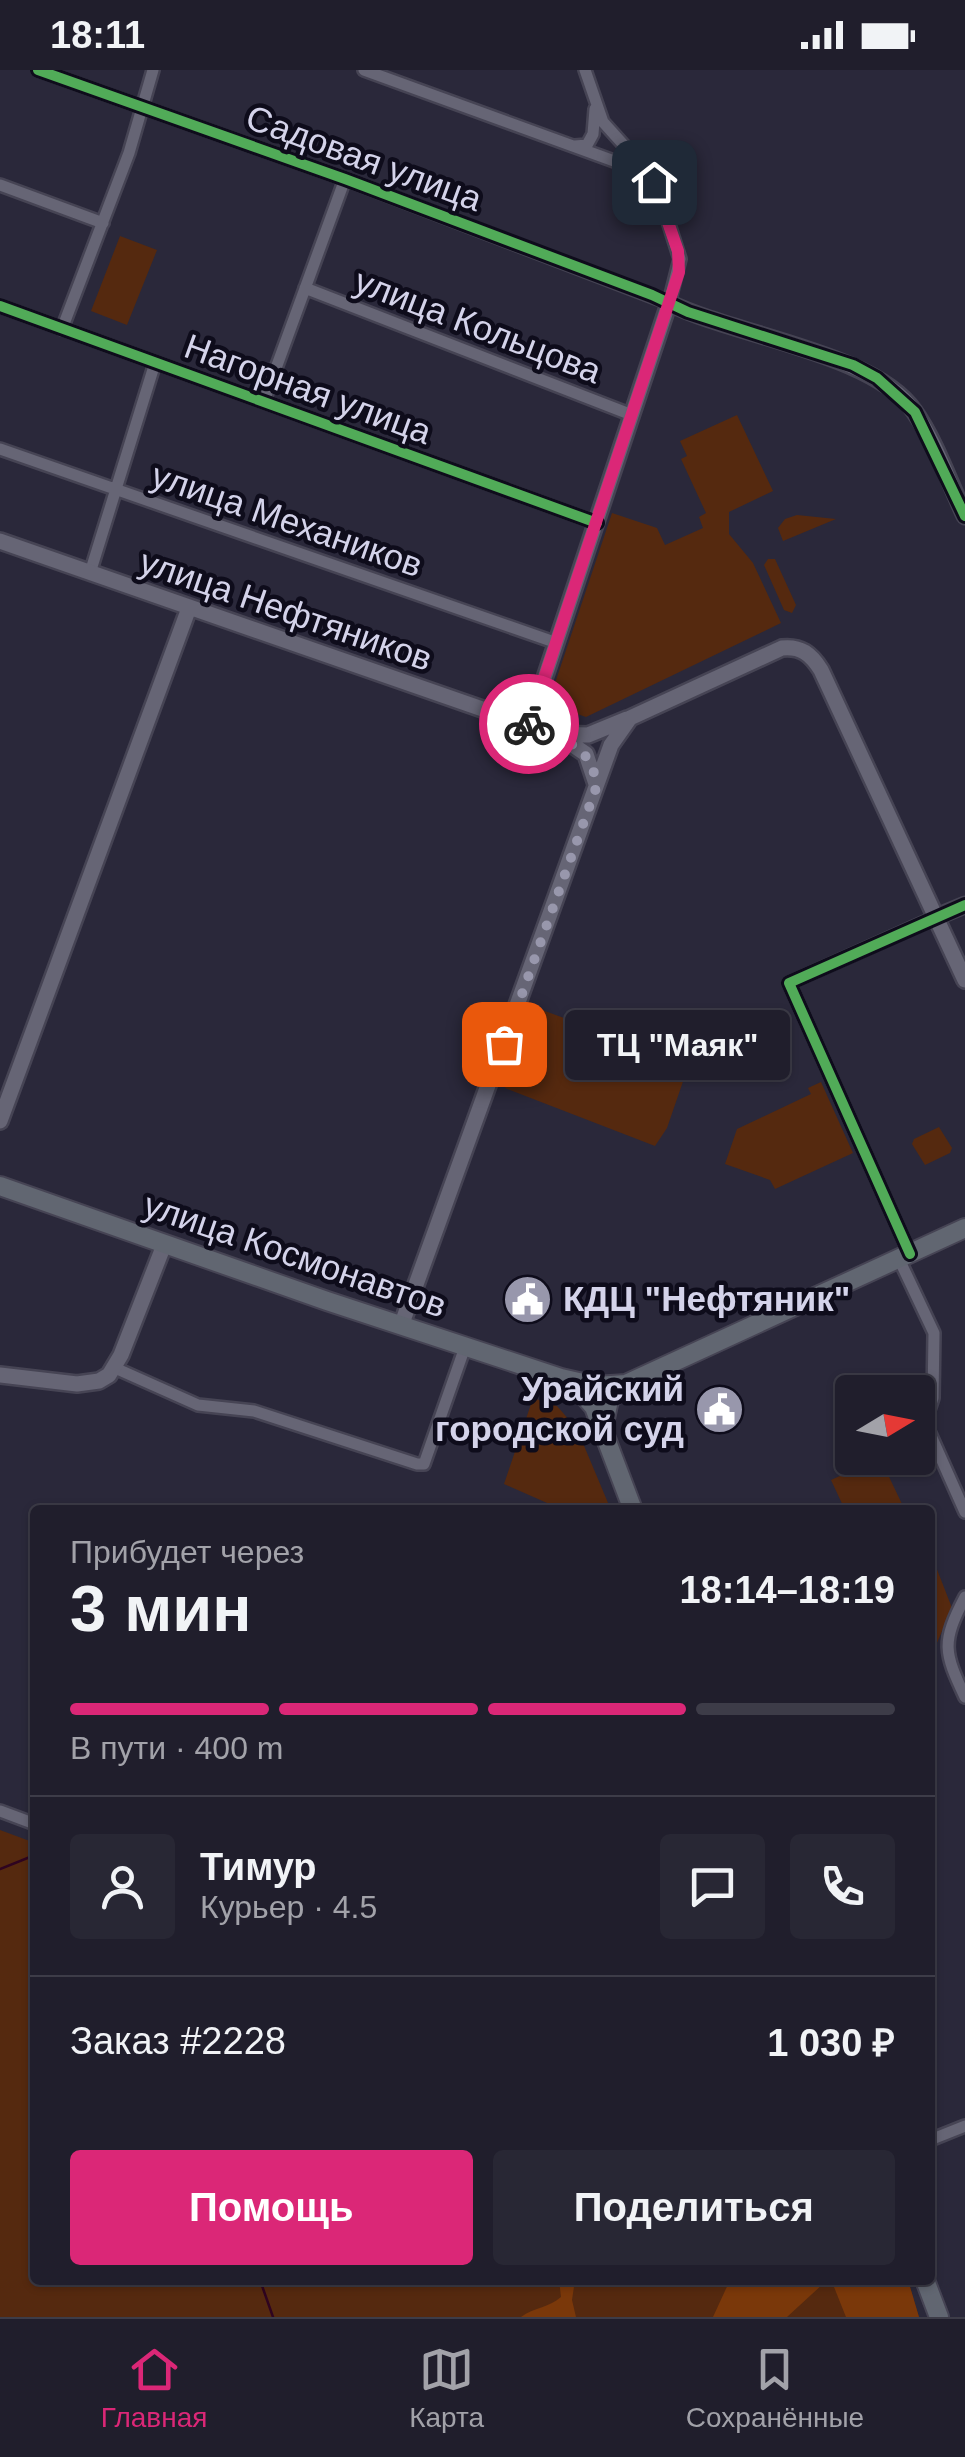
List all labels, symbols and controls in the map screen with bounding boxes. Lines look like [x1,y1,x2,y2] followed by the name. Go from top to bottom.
[50,14,145,56] text: 18:11
[241,97,488,218] street label: Садовая улица
[612,140,697,225] pin
[627,155,682,210] icon: home
[350,261,607,391] street label: улица Кольцова
[180,326,437,451] street label: Нагорная улица
[147,455,427,584] street label: улица Механиков
[135,541,437,678] street label: улица Нефтяников
[479,674,579,774] courier
[502,697,557,752] icon: bike
[462,1002,547,1087] pin
[564,1009,789,1079] callout: ТЦ "Маяк"
[477,1017,532,1072] icon: bag
[597,1027,758,1063] text: ТЦ "Маяк"
[139,1184,451,1325] street label: улица Космонавтов
[502,1273,554,1325] public building icon: КДЦ "Нефтяник"
[563,1279,850,1318] place label: КДЦ "Нефтяник"
[435,1369,684,1448] place label: Урайский городской суд
[835,1375,935,1475] north arrow
[835,1375,935,1475] map controls
[693,1383,745,1435] public building icon: Урайский городской суд
[70,1534,304,1570] text: Прибудет через
[679,1569,895,1611] text: 18:14–18:19
[70,1572,252,1645] text: 3 мин
[70,1730,283,1766] text: В пути · 400 m
[70,1834,175,1939] button: person
[660,1834,765,1939] button: chat
[790,1834,895,1939] button: phone
[200,1846,317,1888] text: Тимур
[200,1889,377,1925] text: Курьер · 4.5
[70,2020,286,2062] text: Заказ #2228
[767,2022,895,2064] text: 1 030 ₽
[70,2150,473,2265] button: Помощь
[493,2150,895,2265] button: Поделиться
[101,2342,207,2434] tab: Главная
[409,2342,484,2434] tab: Карта
[686,2342,864,2434] tab: Сохранённые

